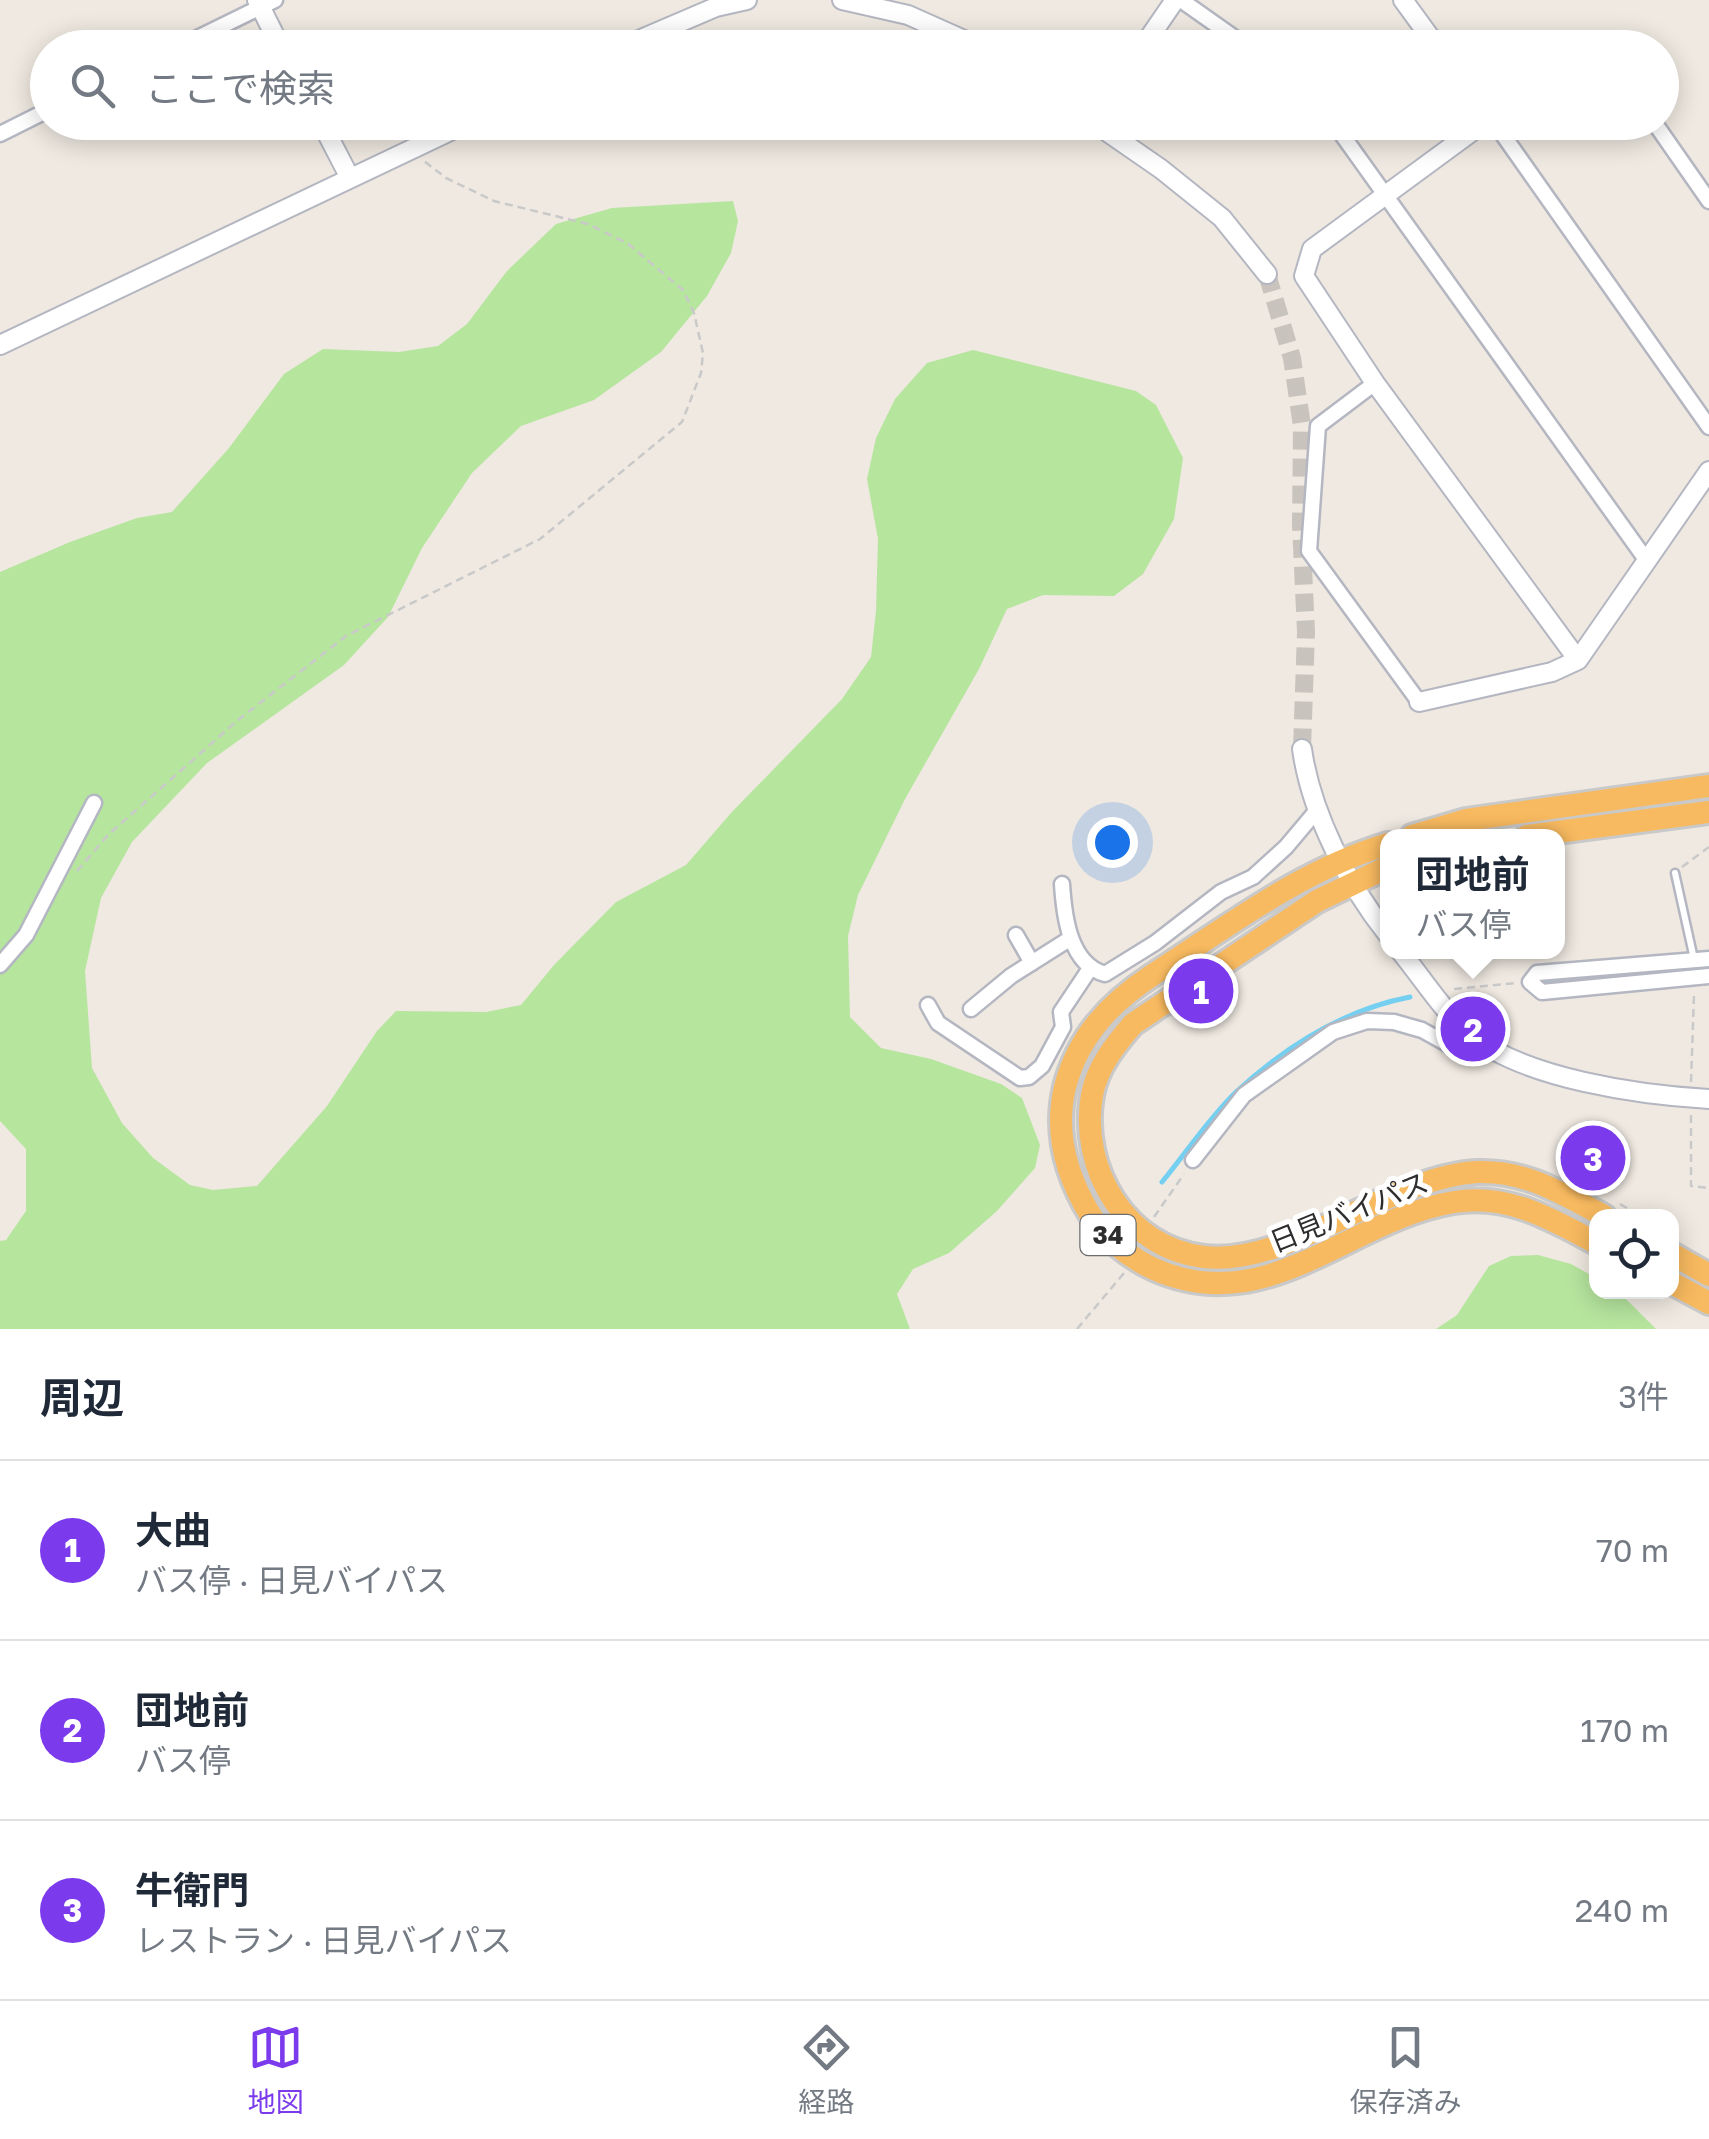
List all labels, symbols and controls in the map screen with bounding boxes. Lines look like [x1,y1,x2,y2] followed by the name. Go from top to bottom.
[30,30,1679,140] search box
[65,58,120,113] icon: search
[145,65,335,110] text: ここで検索
[1087,817,1138,868] your location
[1380,829,1565,959] popup
[1415,851,1530,896] text: 団地前
[1415,905,1512,943] text: バス停
[1168,954,1234,1028] pin: 1
[1440,992,1506,1066] pin: 2
[1560,1120,1626,1196] pin: 3
[1265,1165,1433,1258] street label: 日見バイパス
[1589,1209,1679,1299] map controls
[1589,1209,1679,1299] button: locate
[1080,1215,1136,1255] road number: 34
[40,1372,124,1422] text: 周辺
[1618,1377,1669,1415] text: 3件
[135,1507,211,1552] text: 大曲
[64,1531,81,1569] text: 1
[1596,1531,1669,1569] text: 70 m
[135,1561,448,1599] text: バス停 · 日見バイパス
[135,1687,249,1732] text: 団地前
[63,1711,82,1749] text: 2
[1580,1711,1669,1749] text: 170 m
[135,1741,231,1779] text: バス停
[135,1867,249,1912] text: 牛衛門
[63,1891,82,1929] text: 3
[1575,1891,1669,1929] text: 240 m
[135,1921,512,1959] text: レストラン · 日見バイパス
[247,2020,304,2120] tab: 地図
[798,2020,855,2120] tab: 経路
[1349,2020,1462,2120] tab: 保存済み

